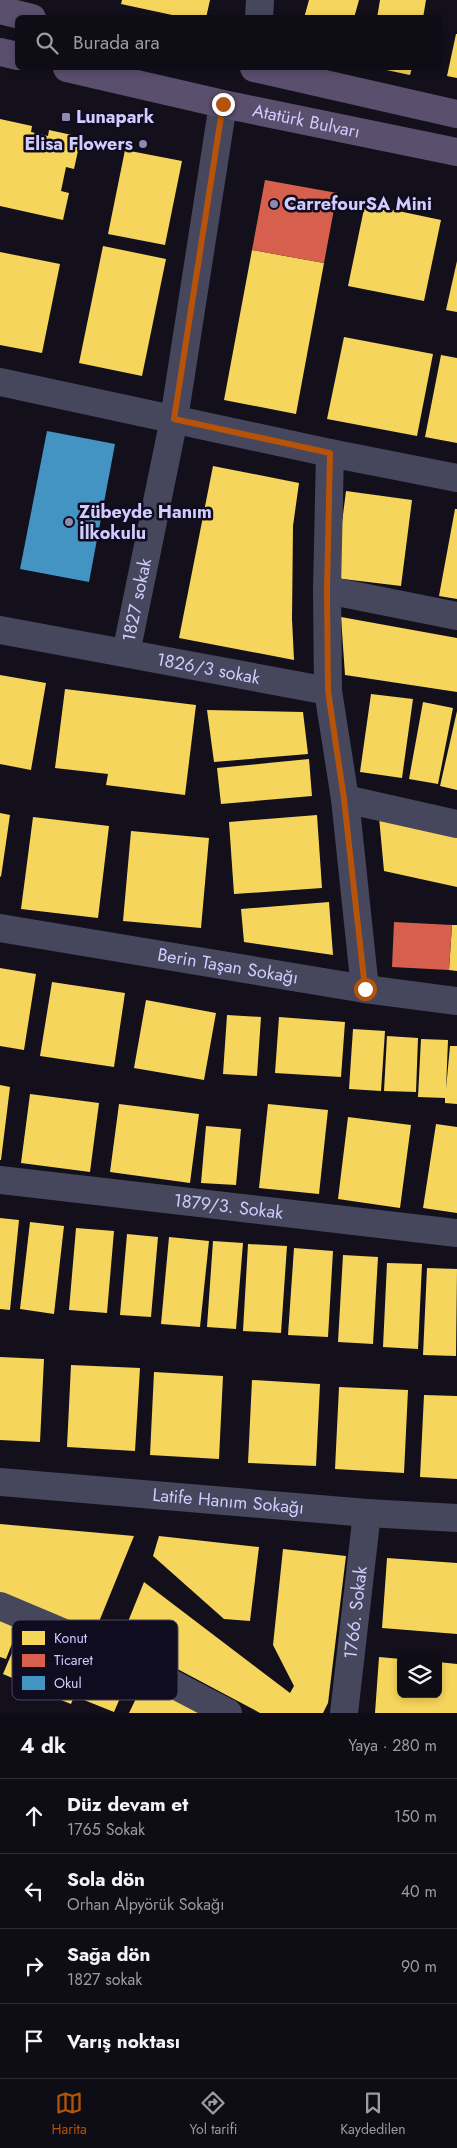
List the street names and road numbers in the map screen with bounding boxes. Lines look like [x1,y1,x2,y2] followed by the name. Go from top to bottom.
[250,97,362,145] street label: Atatürk Bulvarı
[116,556,158,644] street label: 1827 sokak
[155,646,262,691] street label: 1826/3 sokak
[155,942,300,991] street label: Berin Taşan Sokağı
[172,1187,285,1226] street label: 1879/3. Sokak
[151,1482,305,1521] street label: Latife Hanım Sokağı
[337,1565,374,1661] street label: 1766. Sokak

